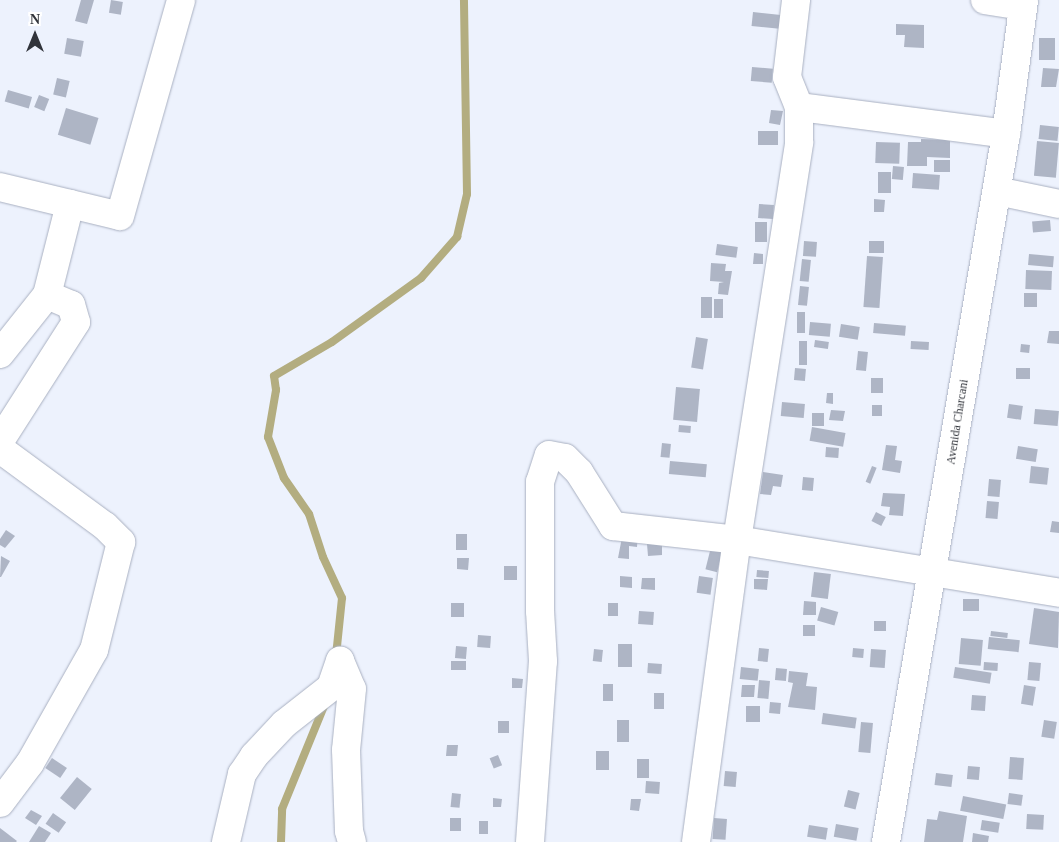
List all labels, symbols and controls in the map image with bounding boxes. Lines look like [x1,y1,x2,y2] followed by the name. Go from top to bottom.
[10,10,60,60] north arrow
[30,12,40,27] text: N
[944,378,972,466] street label: Avenida Charcani

